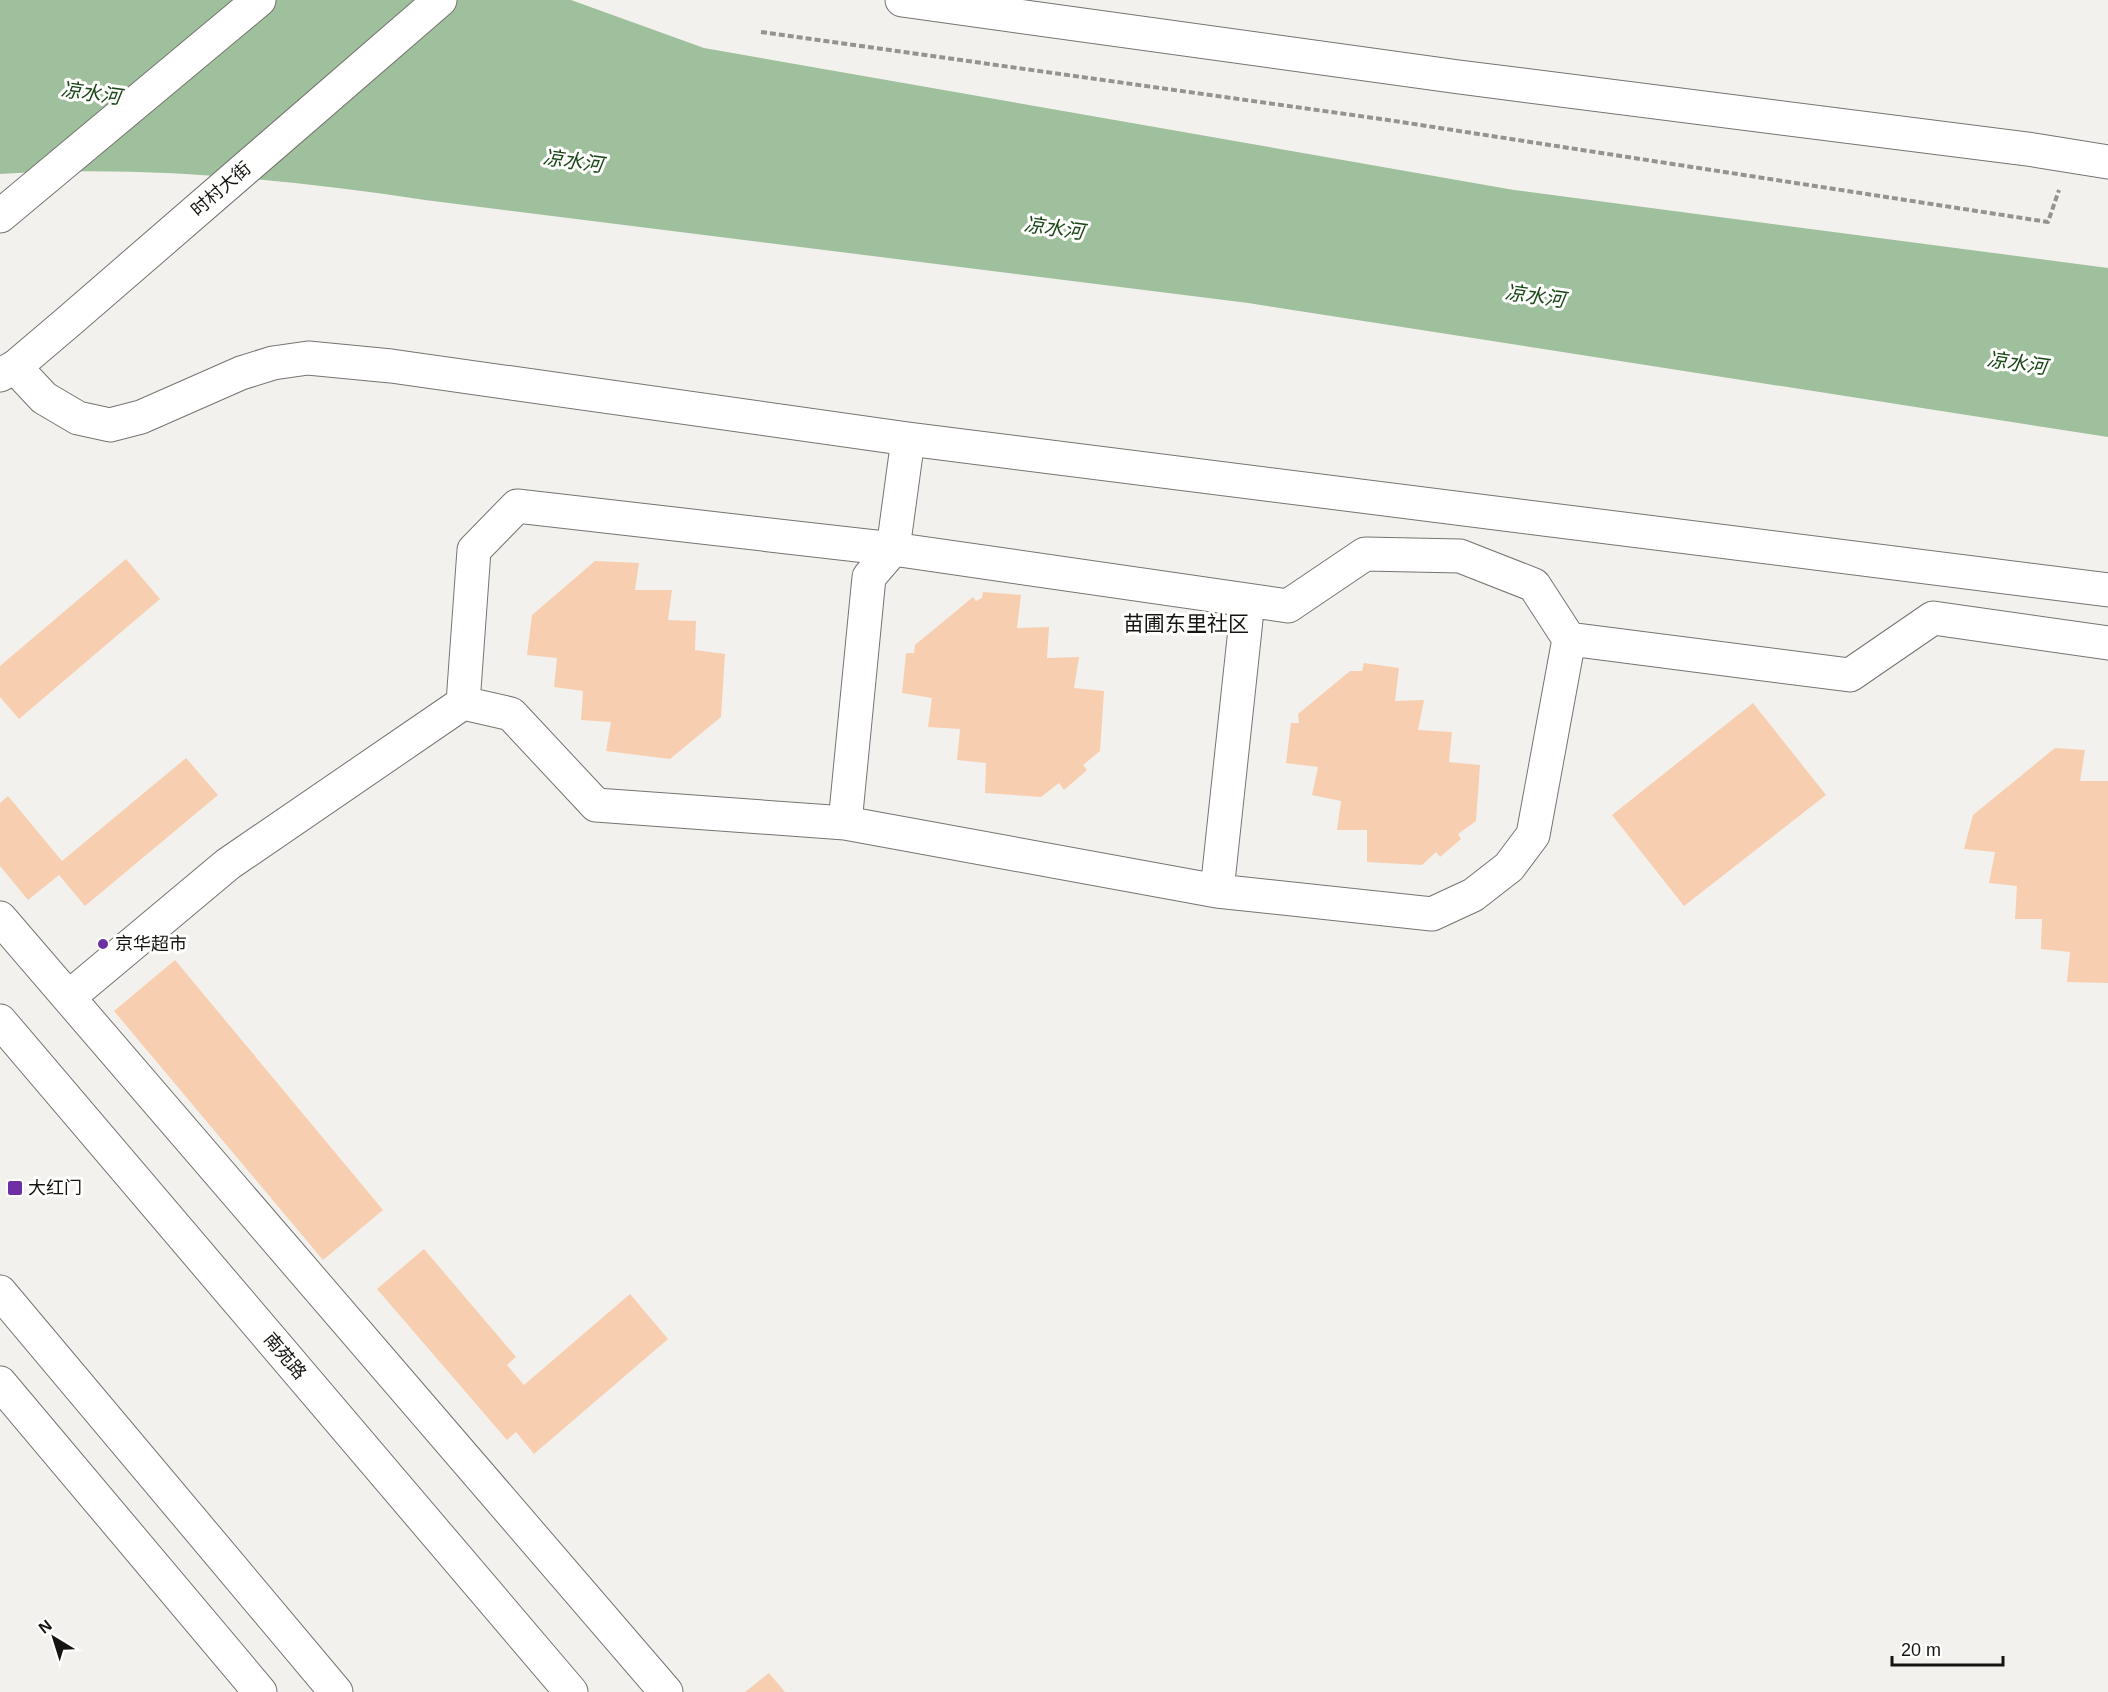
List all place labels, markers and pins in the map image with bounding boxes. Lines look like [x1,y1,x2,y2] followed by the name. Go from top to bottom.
[115,934,187,954] place label: 京华超市
[96,937,110,951] marker: 京华超市
[28,1178,82,1198] place label: 大红门
[6,1179,24,1197] marker: 大红门

